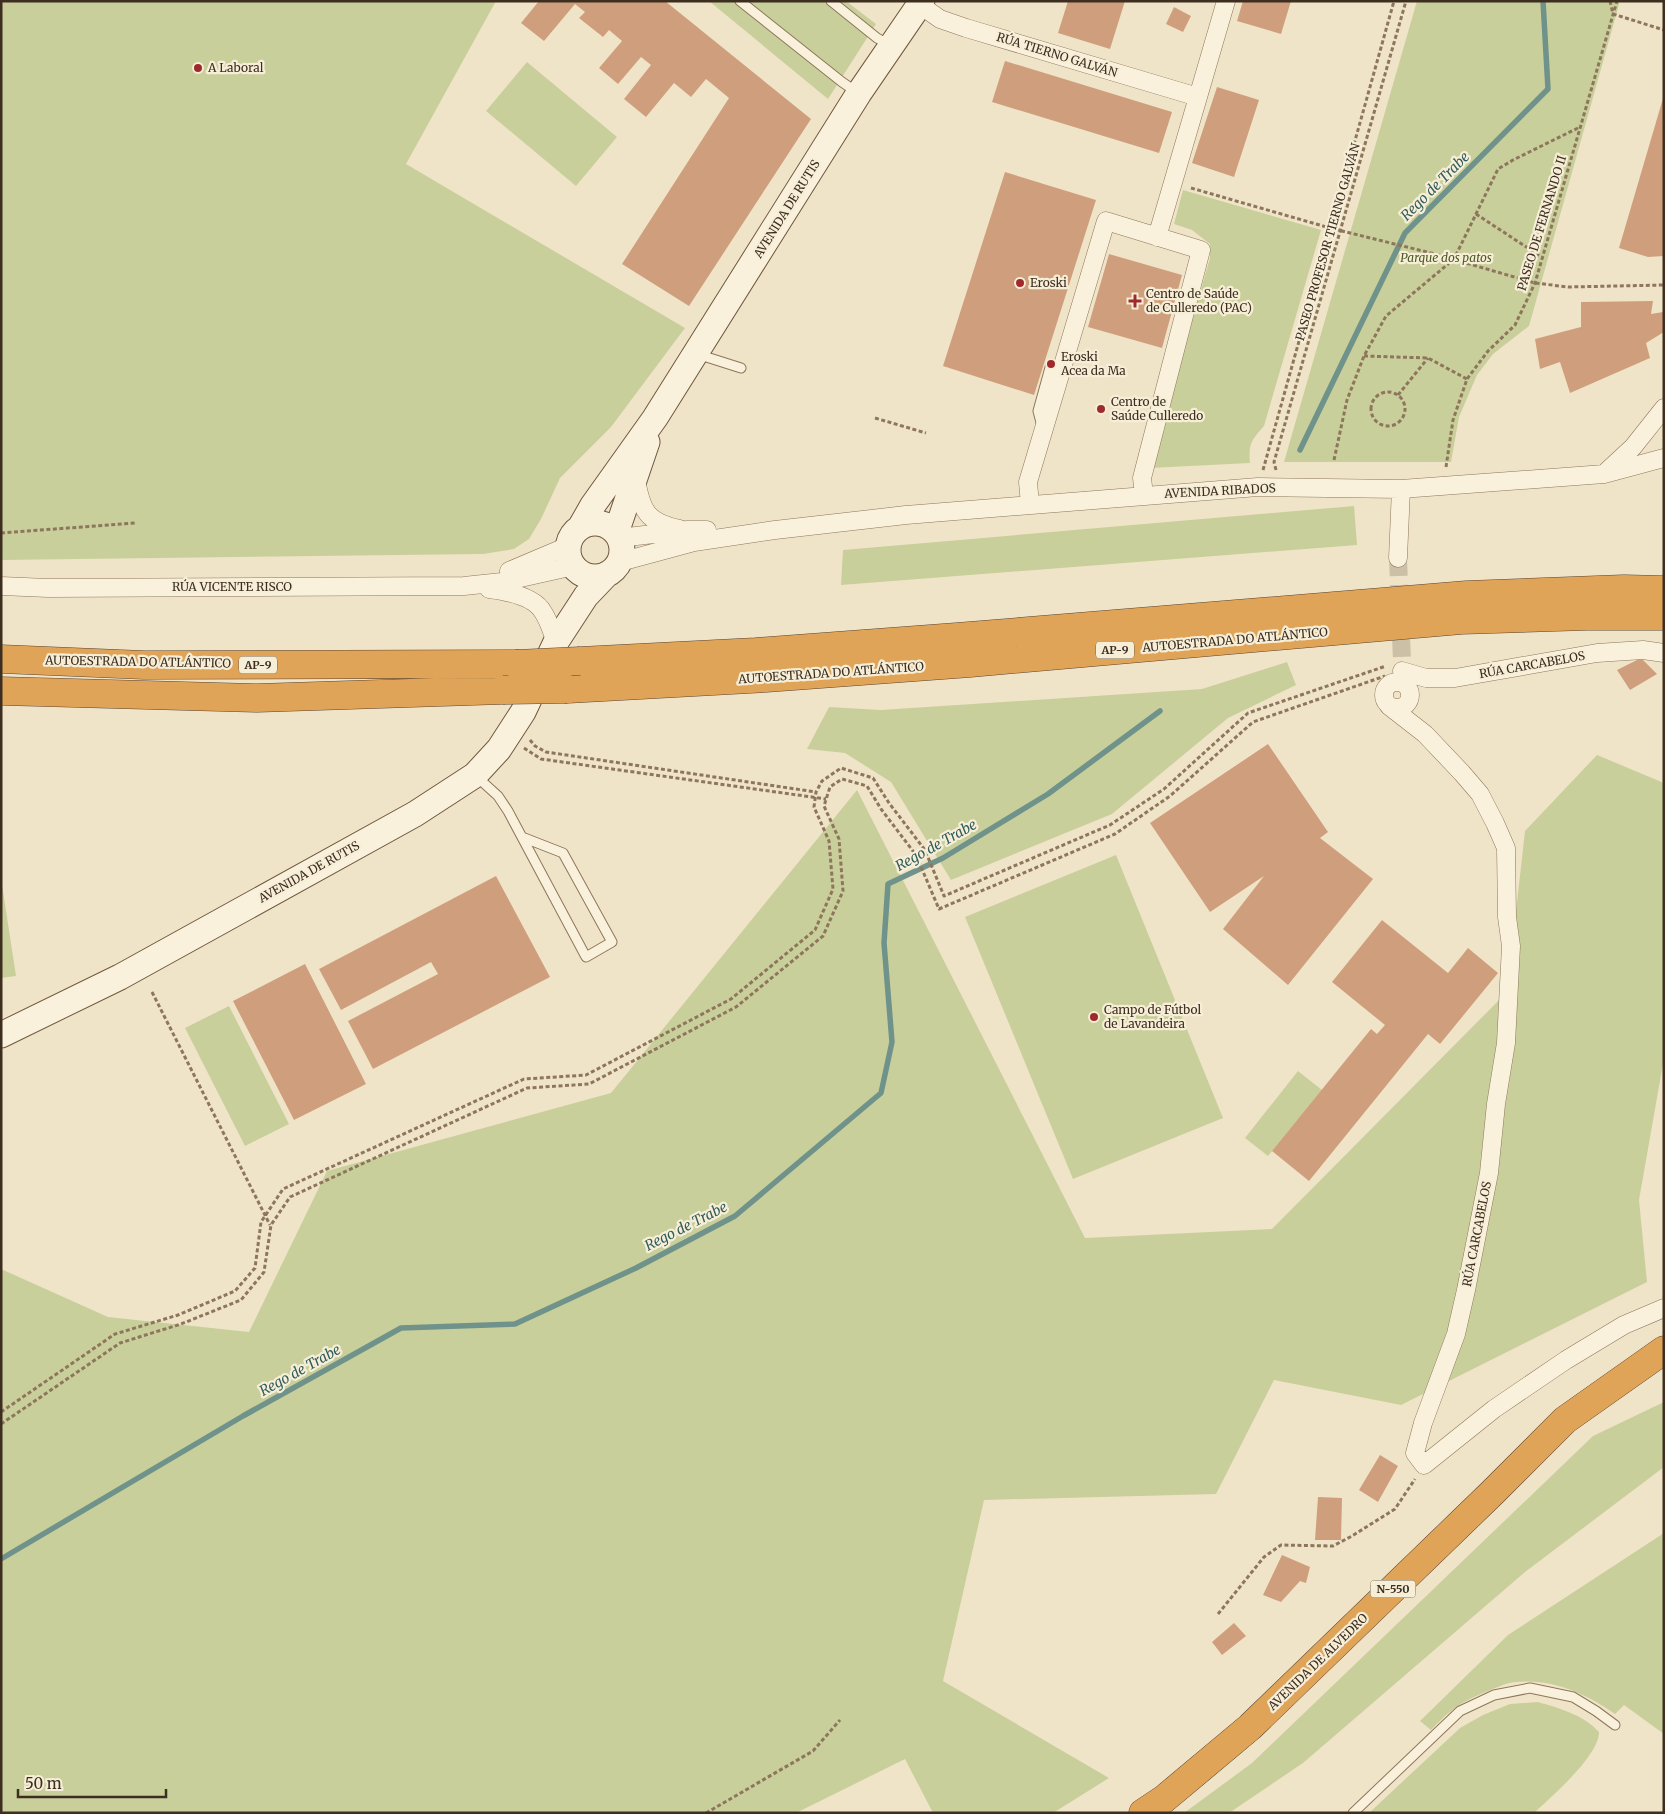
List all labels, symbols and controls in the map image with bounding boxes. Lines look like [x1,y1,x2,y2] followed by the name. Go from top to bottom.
[995,29,1120,80] street label: RÚA TIERNO GALVÁN
[207,60,264,75] place label: A Laboral
[192,62,204,74] marker: A Laboral
[1292,141,1363,342] street label: PASEO PROFESOR TIERNO GALVÁN
[1397,148,1473,224] water label: Rego de Trabe
[1514,153,1569,292] street label: PASEO DE FERNANDO II
[750,157,823,261] street label: AVENIDA DE RUTIS
[1400,250,1492,265] park label: Parque dos patos
[1030,275,1067,290] place label: Eroski
[1014,277,1026,289] marker: Eroski
[1146,286,1252,315] place label: Centro de Saúde de Culleredo (PAC)
[1128,294,1142,308] marker: Centro de Saúde de Culleredo (PAC)
[1060,349,1126,378] place label: Eroski Acea da Ma
[1045,358,1057,370] marker: Eroski Acea da Ma
[1111,394,1203,423] place label: Centro de Saúde Culleredo
[1095,403,1107,415] marker: Centro de Saúde Culleredo
[1163,480,1276,501] street label: AVENIDA RIBADOS
[172,579,292,594] street label: RÚA VICENTE RISCO
[1141,624,1329,655] street label: AUTOESTRADA DO ATLÁNTICO
[1096,642,1134,658] road number: AP-9
[1478,648,1586,681] street label: RÚA CARCABELOS
[44,652,231,671] street label: AUTOESTRADA DO ATLÁNTICO
[239,656,277,674] road number: AP-9
[737,659,925,687] street label: AUTOESTRADA DO ATLÁNTICO
[892,815,980,875] water label: Rego de Trabe
[255,838,362,906] street label: AVENIDA DE RUTIS
[1104,1002,1202,1031] place label: Campo de Fútbol de Lavandeira
[1088,1011,1100,1023] marker: Campo de Fútbol de Lavandeira
[1459,1180,1494,1288] street label: RÚA CARCABELOS
[642,1198,730,1254] water label: Rego de Trabe
[256,1340,344,1400] water label: Rego de Trabe
[1370,1580,1416,1598] road number: N-550
[1264,1610,1371,1714] street label: AVENIDA DE ALVEDRO
[18,1766,165,1798] scale bar
[25,1774,62,1793] text: 50 m

